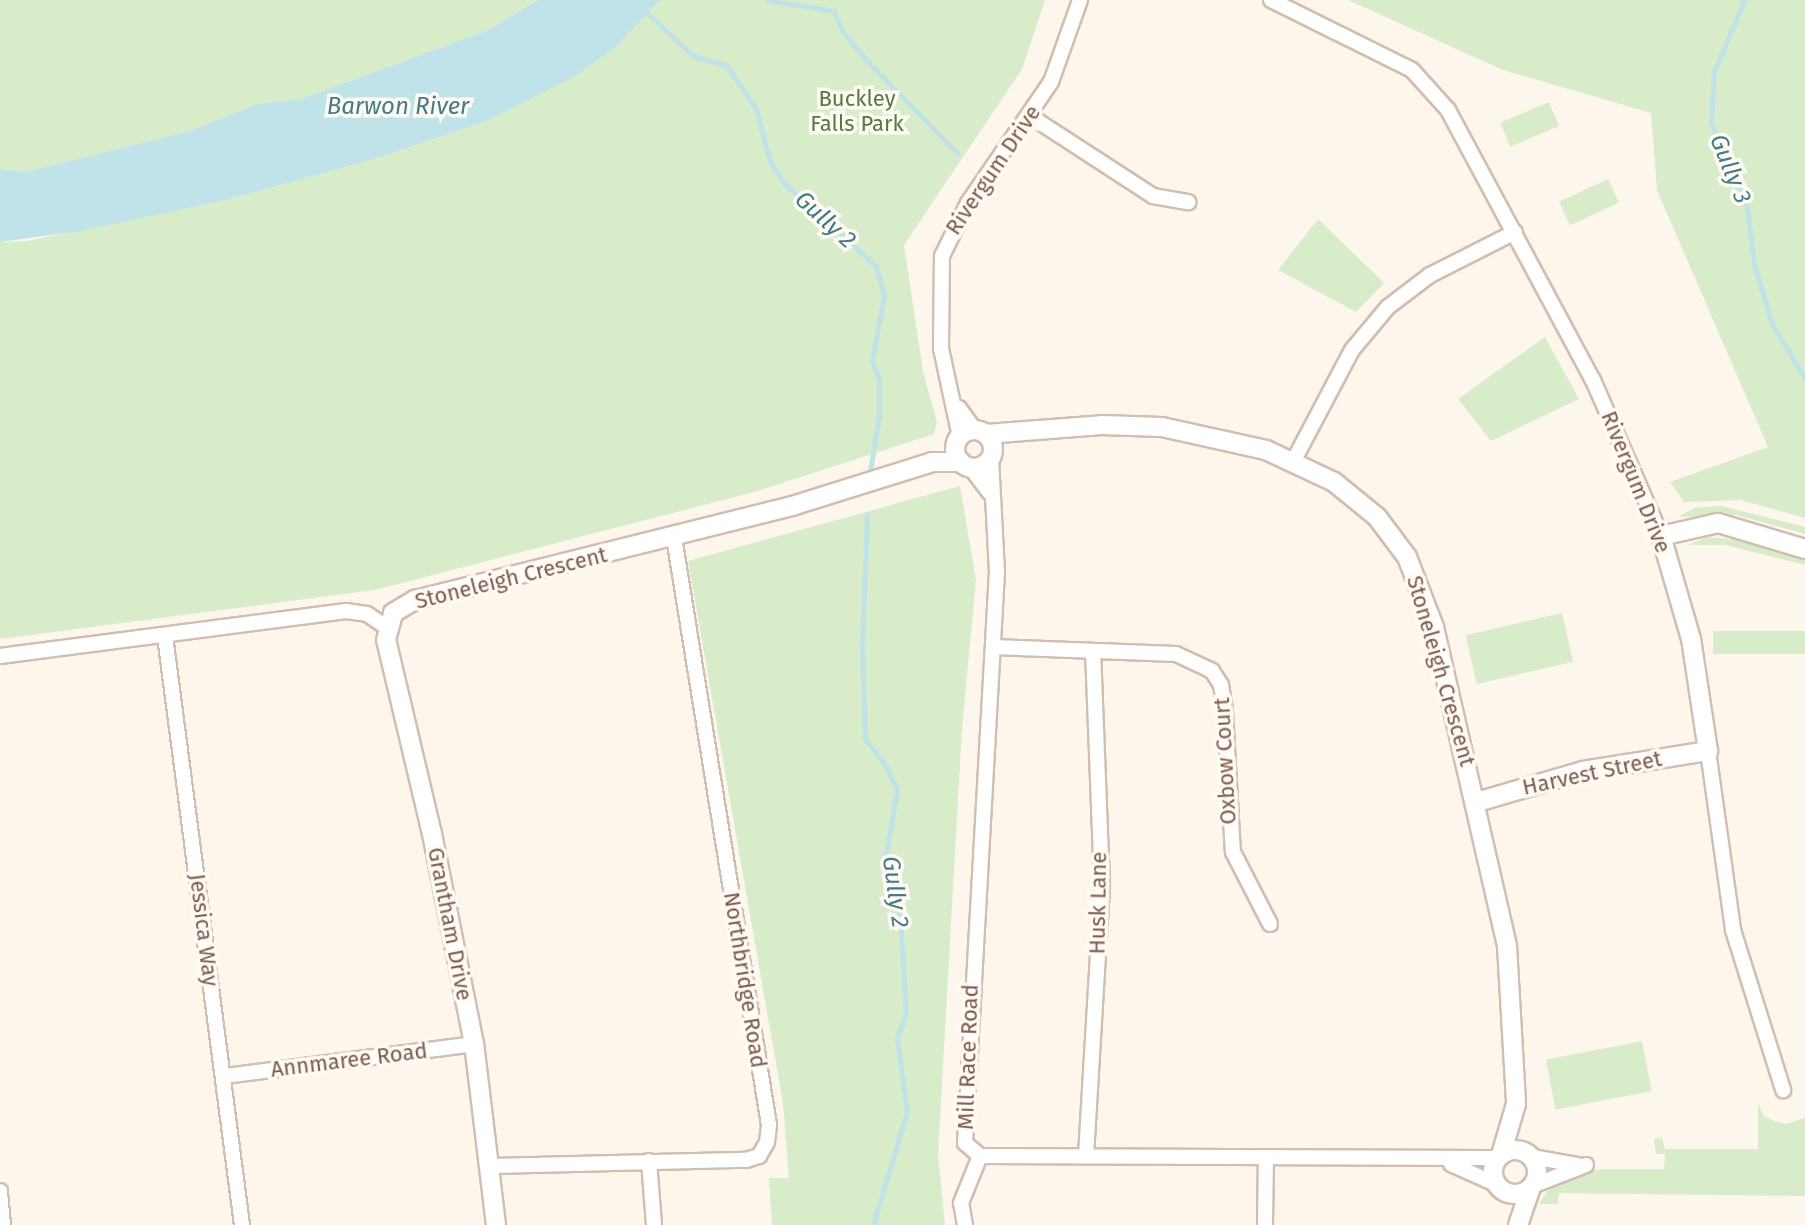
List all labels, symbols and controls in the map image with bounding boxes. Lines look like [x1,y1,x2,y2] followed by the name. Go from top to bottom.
[810,85,904,136] park label: Buckley Falls Park
[327,93,469,121] water label: Barwon River
[940,100,1046,240] street label: Rivergum Drive
[1703,130,1757,208] water label: Gully 3
[789,185,861,255] water label: Gully 2
[1596,407,1676,557] street label: Rivergum Drive
[412,541,610,615] street label: Stoneleigh Crescent
[1401,573,1481,769] street label: Stoneleigh Crescent
[1208,697,1242,825] street label: Oxbow Court
[1520,745,1664,801] street label: Harvest Street
[422,845,478,1003] street label: Grantham Drive
[1084,851,1112,955] street label: Husk Lane
[876,854,914,930] water label: Gully 2
[184,872,224,988] street label: Jessica Way
[718,890,772,1070] street label: Northbridge Road
[952,984,984,1130] street label: Mill Race Road
[269,1037,429,1083] street label: Annmaree Road

